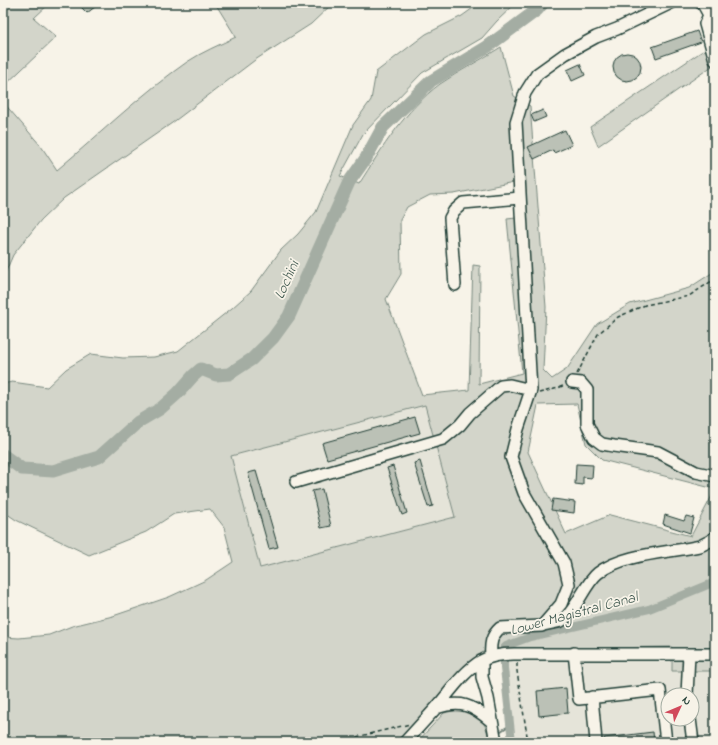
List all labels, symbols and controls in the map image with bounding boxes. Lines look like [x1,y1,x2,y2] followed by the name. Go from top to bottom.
[269,256,306,303] water label: Lochini
[508,586,643,643] water label: Lower Magistral Canal
[660,687,700,727] north arrow
[678,693,695,709] text: N

